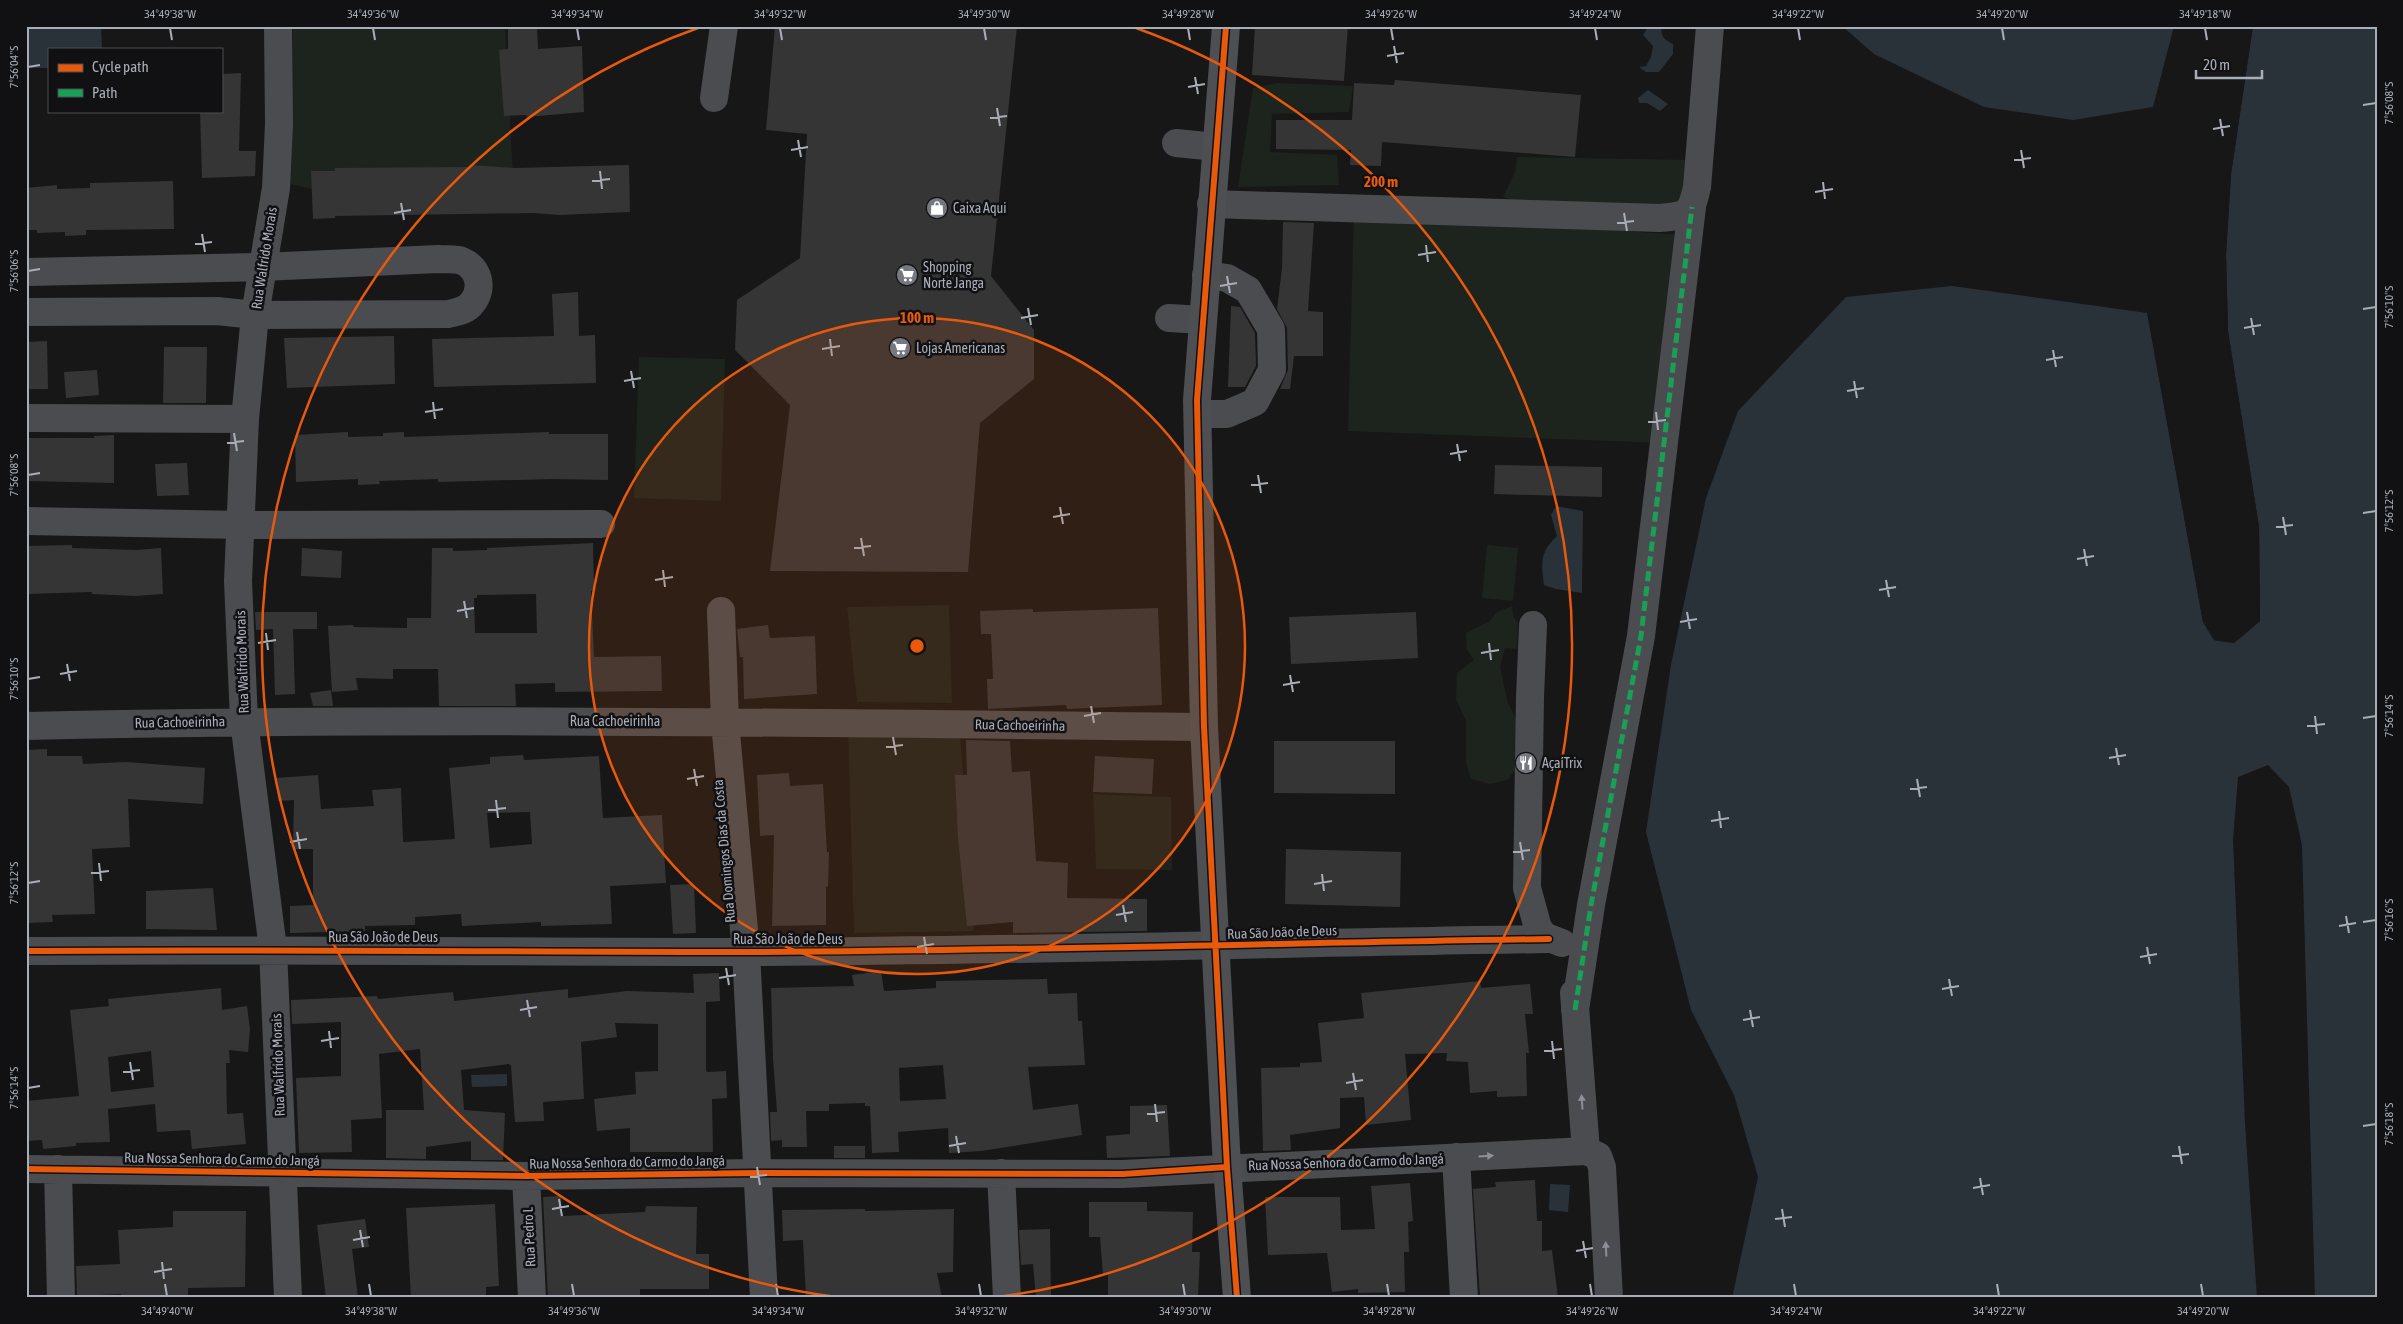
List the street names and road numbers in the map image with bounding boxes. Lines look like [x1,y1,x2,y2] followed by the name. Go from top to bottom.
[248,206,280,310] street label: Rua Walfrido Morais
[232,610,252,714] street label: Rua Walfrido Morais
[135,713,225,731] street label: Rua Cachoeirinha
[570,713,660,729] street label: Rua Cachoeirinha
[975,716,1065,734] street label: Rua Cachoeirinha
[710,779,738,923] street label: Rua Domingos Dias da Costa
[1227,922,1337,942] street label: Rua São João de Deus
[328,929,438,945] street label: Rua São João de Deus
[733,931,843,947] street label: Rua São João de Deus
[268,1013,288,1117] street label: Rua Walfrido Morais
[124,1149,320,1169] street label: Rua Nossa Senhora do Carmo do Jangá
[1248,1151,1444,1173] street label: Rua Nossa Senhora do Carmo do Jangá
[529,1152,725,1172] street label: Rua Nossa Senhora do Carmo do Jangá
[519,1206,539,1267] street label: Rua Pedro L

